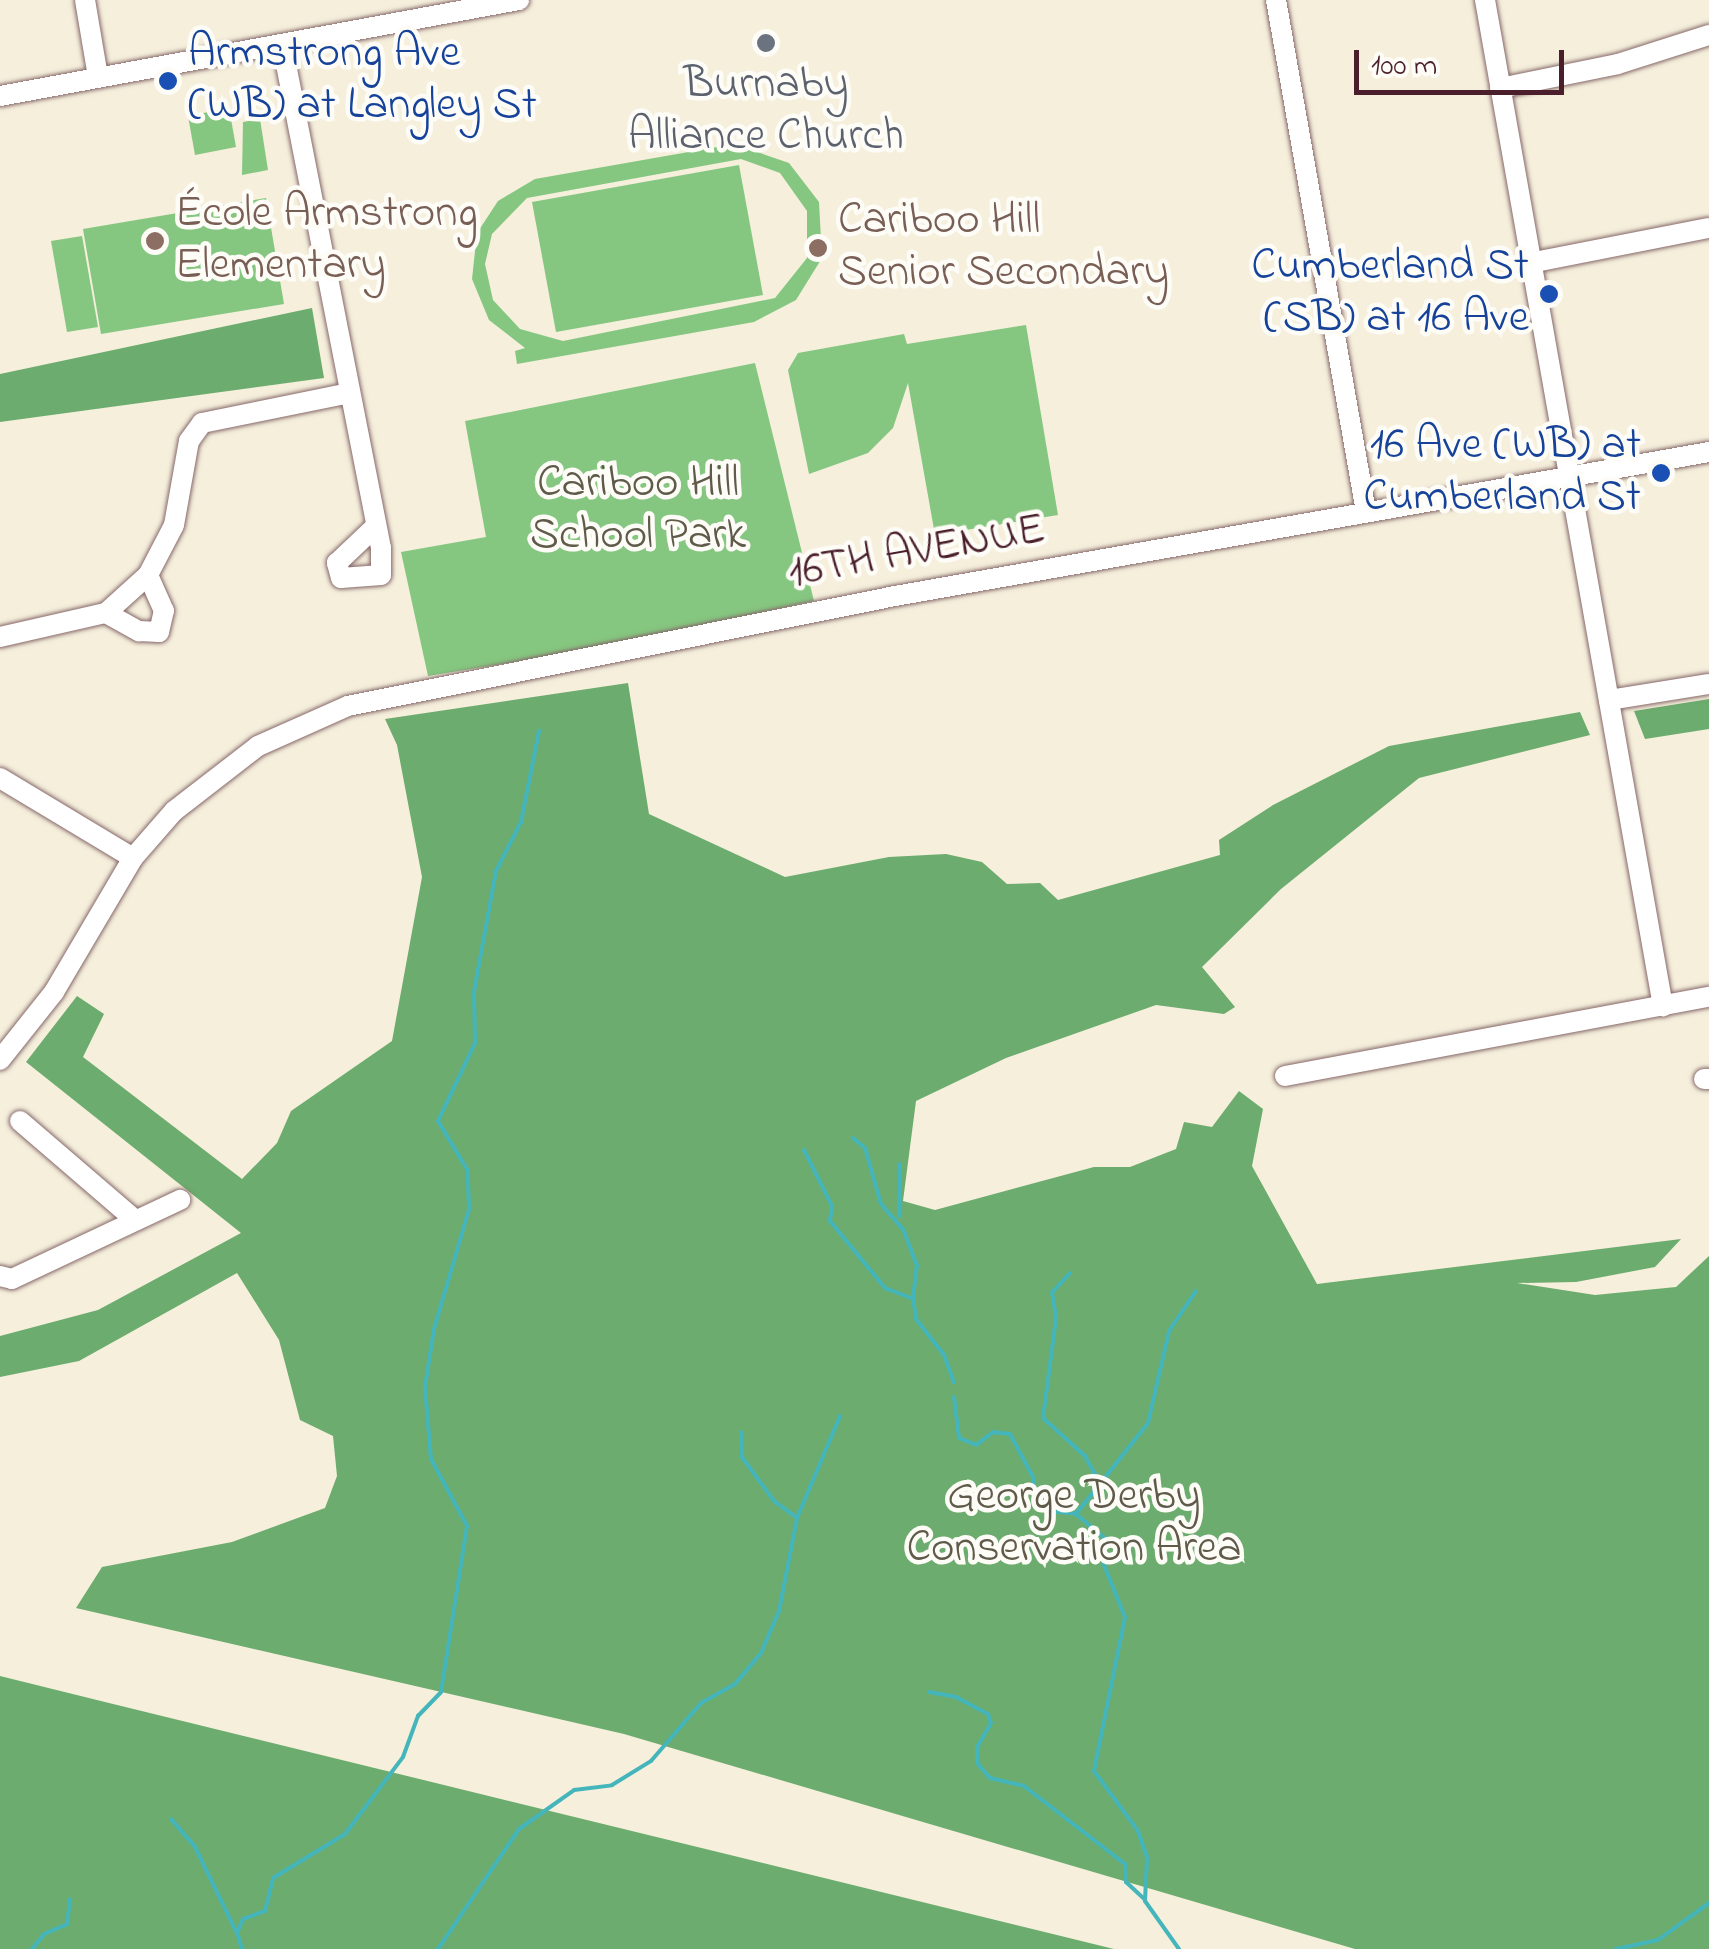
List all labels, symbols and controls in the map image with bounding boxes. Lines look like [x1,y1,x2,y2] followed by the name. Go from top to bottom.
[188,28,537,134] place label: Armstrong Ave (WB) at Langley St
[1359,30,1569,92] scale bar
[755,32,777,54] marker: Burnaby Alliance Church
[1371,45,1437,89] text: 100 m
[628,59,904,165] place label: Burnaby Alliance Church
[157,70,179,92] marker: Armstrong Ave (WB) at Langley St
[175,188,478,294] place label: École Armstrong Elementary
[838,195,1169,301] place label: Cariboo Hill Senior Secondary
[144,230,166,252] marker: École Armstrong Elementary
[807,237,829,259] marker: Cariboo Hill Senior Secondary
[1251,241,1529,347] place label: Cumberland St (SB) at 16 Ave
[1538,283,1560,305] marker: Cumberland St (SB) at 16 Ave
[1363,420,1641,526] place label: 16 Ave (WB) at Cumberland St
[530,458,746,564] park label: Cariboo Hill School Park
[1650,462,1672,484] marker: 16 Ave (WB) at Cumberland St
[785,504,1049,602] street label: 16TH AVENUE
[906,1471,1242,1577] park label: George Derby Conservation Area

